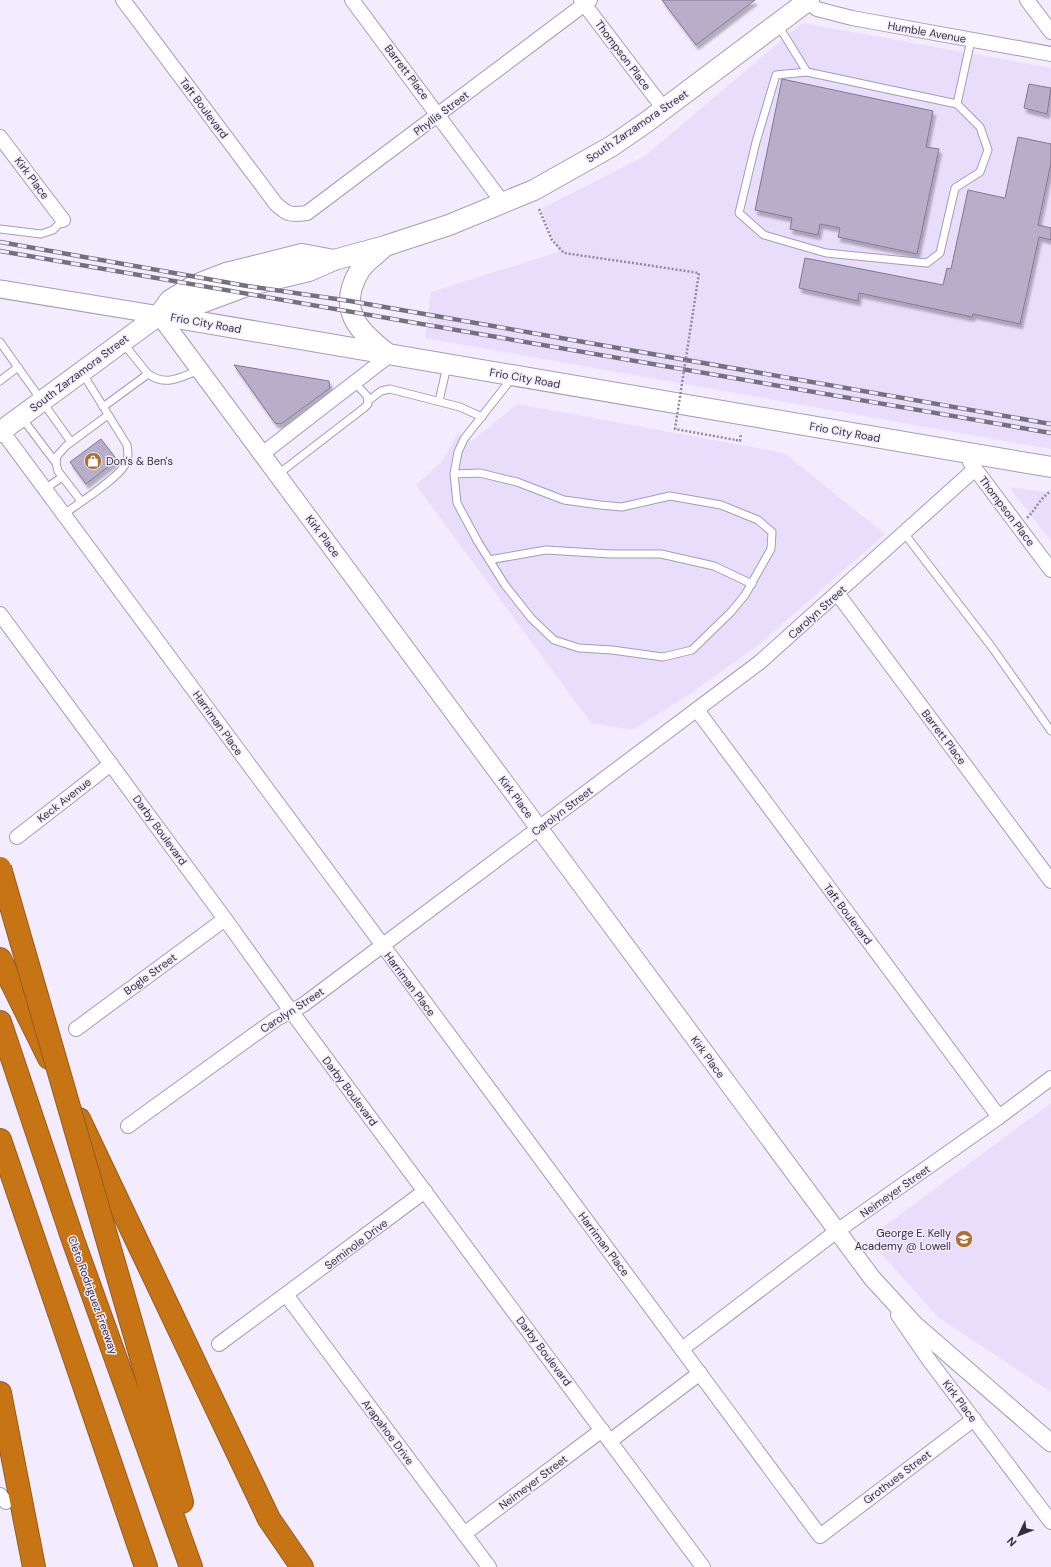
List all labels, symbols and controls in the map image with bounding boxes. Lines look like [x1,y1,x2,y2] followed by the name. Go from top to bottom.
[592,17,654,93] street label: Thompson Place
[887,18,967,46] street label: Humble Avenue
[382,42,432,102] street label: Barrett Place
[177,75,231,141] street label: Taft Boulevard
[583,87,691,165] street label: South Zarzamora Street
[411,88,471,138] street label: Phyllis Street
[12,154,52,202] street label: Kirk Place
[170,310,243,336] street label: Frio City Road
[27,331,131,415] street label: South Zarzamora Street
[489,365,562,391] street label: Frio City Road
[809,419,882,445] street label: Frio City Road
[83,451,103,471] shop icon: Don's & Ben's
[106,454,173,468] place label: Don's & Ben's
[976,473,1038,549] street label: Thompson Place
[303,512,343,560] street label: Kirk Place
[785,582,849,642] street label: Carolyn Street
[190,688,246,758] street label: Harriman Place
[919,707,969,767] street label: Barrett Place
[496,773,536,821] street label: Kirk Place
[34,775,94,825] street label: Keck Avenue
[529,783,595,839] street label: Carolyn Street
[130,792,190,868] street label: Darby Boulevard
[821,881,875,947] street label: Taft Boulevard
[381,949,439,1019] street label: Harriman Place
[121,950,179,998] street label: Bogle Street
[257,984,327,1036] street label: Carolyn Street
[688,1033,728,1081] street label: Kirk Place
[319,1054,381,1129] street label: Darby Boulevard
[857,1162,933,1220] street label: Neimeyer Street
[575,1209,633,1279] street label: Harriman Place
[322,1216,390,1272] street label: Seminole Drive
[855,1226,951,1253] place label: George E. Kelly Academy @ Lowell
[954,1229,974,1249] school or university icon: George E. Kelly Academy @ Lowell
[65,1234,121,1356] street label: Cleto Rodriguez Freeway
[513,1314,575,1389] street label: Darby Boulevard
[940,1377,980,1425] street label: Kirk Place
[359,1397,417,1467] street label: Arapahoe Drive
[860,1447,934,1507] street label: Grothues Street
[496,1452,570,1512] street label: Neimeyer Street
[999,1515,1039,1555] north arrow
[1004,1534,1020,1550] text: N

